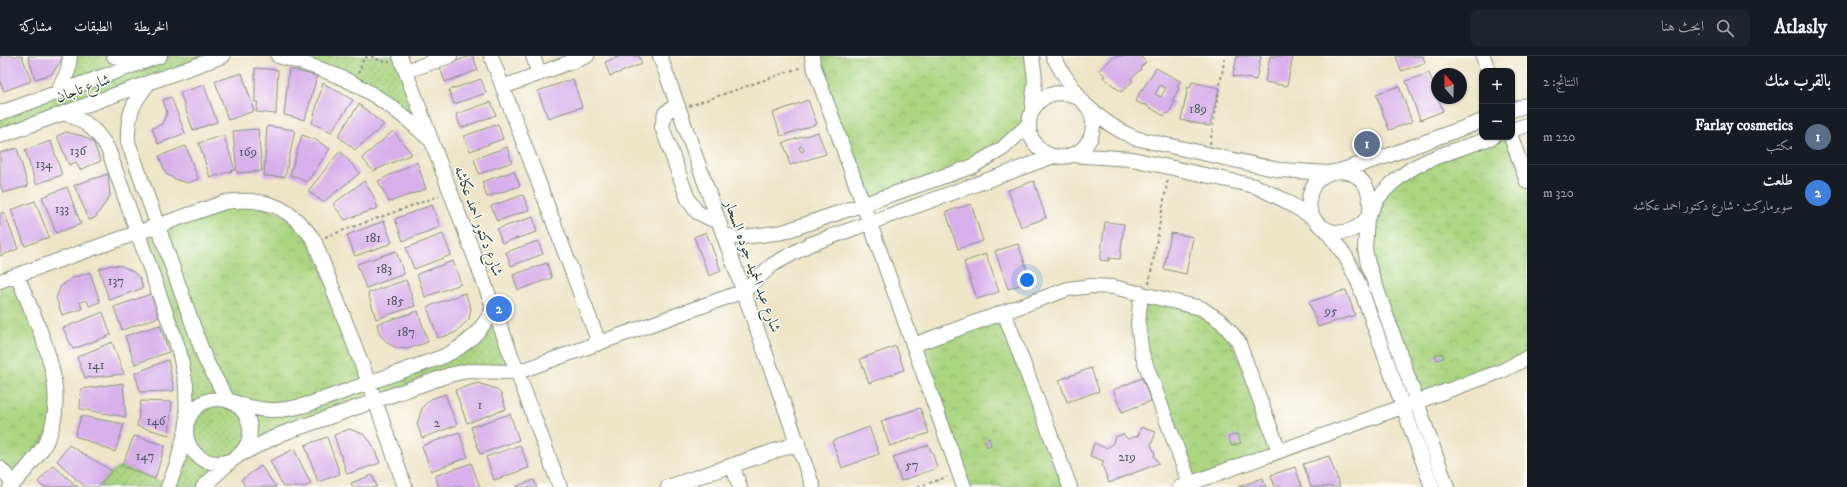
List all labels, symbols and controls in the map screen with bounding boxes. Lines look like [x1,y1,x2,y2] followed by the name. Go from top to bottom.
[1470,10,1750,46] search box
[1774,16,1827,39] text: Atlasly
[1661,17,1704,36] text: ابحث هنا
[1714,17,1736,39] icon: search
[20,18,52,36] text: مشاركة
[74,18,112,36] text: الطبقات
[134,18,168,36] text: الخريطة
[1431,68,1467,104] north arrow
[1479,68,1515,140] map controls
[1479,68,1515,104] button: +
[53,70,114,110] street label: شارع تاجان
[1765,70,1831,92] text: بالقرب منك
[1543,74,1578,90] text: النتائج: 2
[1189,101,1207,117] house number: 189
[1479,104,1515,140] button: −
[1695,116,1793,135] text: Farlay cosmetics
[1354,129,1380,159] pin: 1
[1543,129,1575,145] text: 220 m
[1816,129,1820,145] text: 1
[1766,138,1793,154] text: مكتب
[70,143,87,159] house number: 136
[239,144,257,160] house number: 169
[35,156,53,172] house number: 134
[447,163,507,280] street label: شارع دكتور احمد عكاشه
[1763,171,1793,190] text: طلعت
[1543,185,1574,201] text: 320 m
[1815,185,1821,201] text: 2
[716,195,785,336] street label: شارع عبد الحميد جوده السحار
[1633,198,1793,214] text: سوبرماركت · شارع دكتور احمد عكاشه
[55,201,69,217] house number: 133
[365,230,381,246] house number: 181
[376,261,392,277] house number: 183
[1017,270,1037,290] your location
[108,273,124,289] house number: 137
[386,293,404,309] house number: 185
[486,294,512,324] pin: 2
[1324,303,1338,319] house number: 95
[397,324,415,340] house number: 187
[87,357,105,373] house number: 141
[478,397,483,413] house number: 1
[146,413,167,429] house number: 146
[434,415,441,431] house number: 2
[136,448,154,464] house number: 147
[1118,449,1136,465] house number: 219
[905,457,919,473] house number: 57

